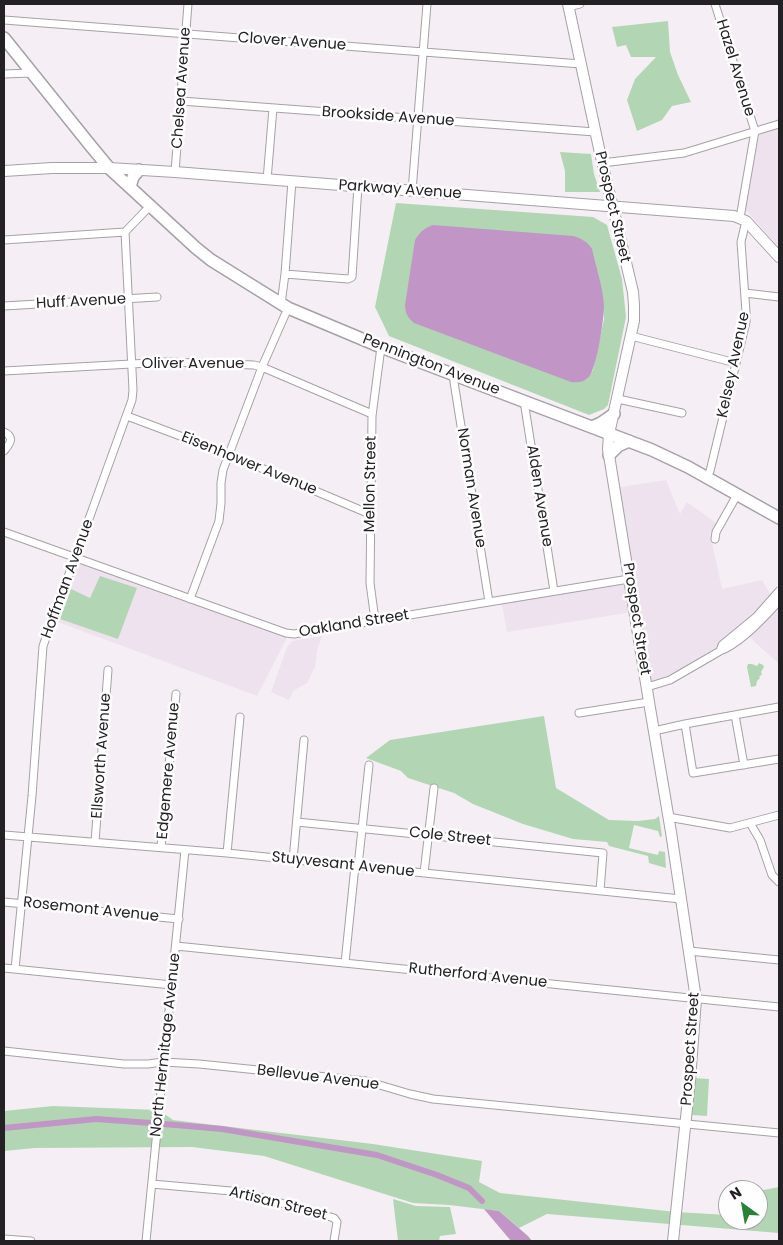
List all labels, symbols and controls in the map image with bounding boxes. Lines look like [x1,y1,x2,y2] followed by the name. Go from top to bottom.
[712,17,758,119] street label: Hazel Avenue
[169,27,195,149] street label: Chelsea Avenue
[237,29,347,55] street label: Clover Avenue
[321,103,455,131] street label: Brookside Avenue
[590,150,634,264] street label: Prospect Street
[338,177,462,203] street label: Parkway Avenue
[36,291,126,313] street label: Huff Avenue
[714,310,754,420] street label: Kelsey Avenue
[360,331,502,399] street label: Pennington Avenue
[142,355,244,373] street label: Oliver Avenue
[453,427,489,549] street label: Norman Avenue
[178,429,320,499] street label: Eisenhower Avenue
[361,435,381,533] street label: Mellon Street
[522,444,556,548] street label: Alden Avenue
[38,517,98,641] street label: Hoffman Avenue
[618,561,654,677] street label: Prospect Street
[298,606,410,642] street label: Oakland Street
[89,693,115,819] street label: Ellsworth Avenue
[154,702,184,840] street label: Edgemere Avenue
[408,824,492,850] street label: Cole Street
[271,849,415,881] street label: Stuyvesant Avenue
[22,894,160,926] street label: Rosemont Avenue
[147,952,185,1138] street label: North Hermitage Avenue
[408,960,548,992] street label: Rutherford Avenue
[678,992,704,1106] street label: Prospect Street
[256,1062,380,1094] street label: Bellevue Avenue
[718,1180,768,1230] north arrow
[726,1182,745,1204] text: N
[227,1183,329,1225] street label: Artisan Street

